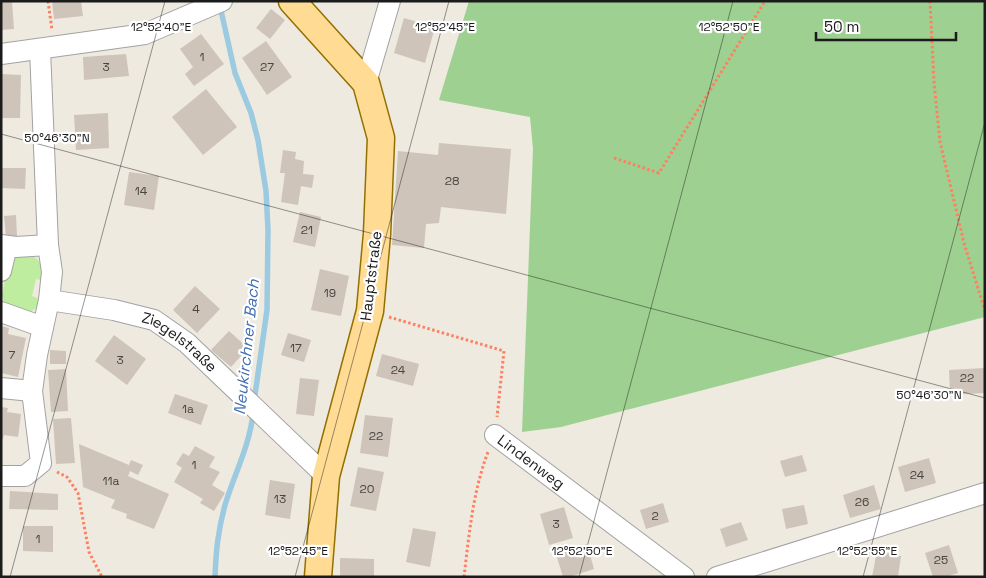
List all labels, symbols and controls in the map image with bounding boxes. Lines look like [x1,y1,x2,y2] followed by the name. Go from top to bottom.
[816,10,956,42] scale bar
[824,17,859,36] text: 50 m
[131,19,192,35] text: 12°52'40"E
[415,19,475,35] text: 12°52'45"E
[699,19,760,35] text: 12°52'50"E
[199,49,205,65] house number: 1
[102,59,110,75] house number: 3
[260,59,274,75] house number: 27
[24,130,90,146] text: 50°46'30"N
[445,173,459,189] house number: 28
[135,183,148,199] house number: 14
[301,222,313,238] house number: 21
[356,230,385,322] street label: Hauptstraße
[229,277,264,416] water label: Neukirchner Bach
[324,285,336,301] house number: 19
[192,301,200,317] house number: 4
[140,307,221,376] street label: Ziegelstraße
[290,340,302,356] house number: 17
[9,347,16,363] house number: 7
[116,352,124,368] house number: 3
[391,362,406,378] house number: 24
[960,370,974,386] house number: 22
[896,387,962,403] text: 50°46'30"N
[182,401,194,417] house number: 1a
[369,428,383,444] house number: 22
[494,430,569,493] street label: Lindenweg
[191,457,197,473] house number: 1
[910,467,925,483] house number: 24
[103,473,120,489] house number: 11a
[360,481,374,497] house number: 20
[274,491,286,507] house number: 13
[855,494,869,510] house number: 26
[651,508,659,524] house number: 2
[552,516,560,532] house number: 3
[35,531,41,547] house number: 1
[268,543,328,559] text: 12°52'45"E
[552,543,613,559] text: 12°52'50"E
[837,543,897,559] text: 12°52'55"E
[934,552,948,568] house number: 25

